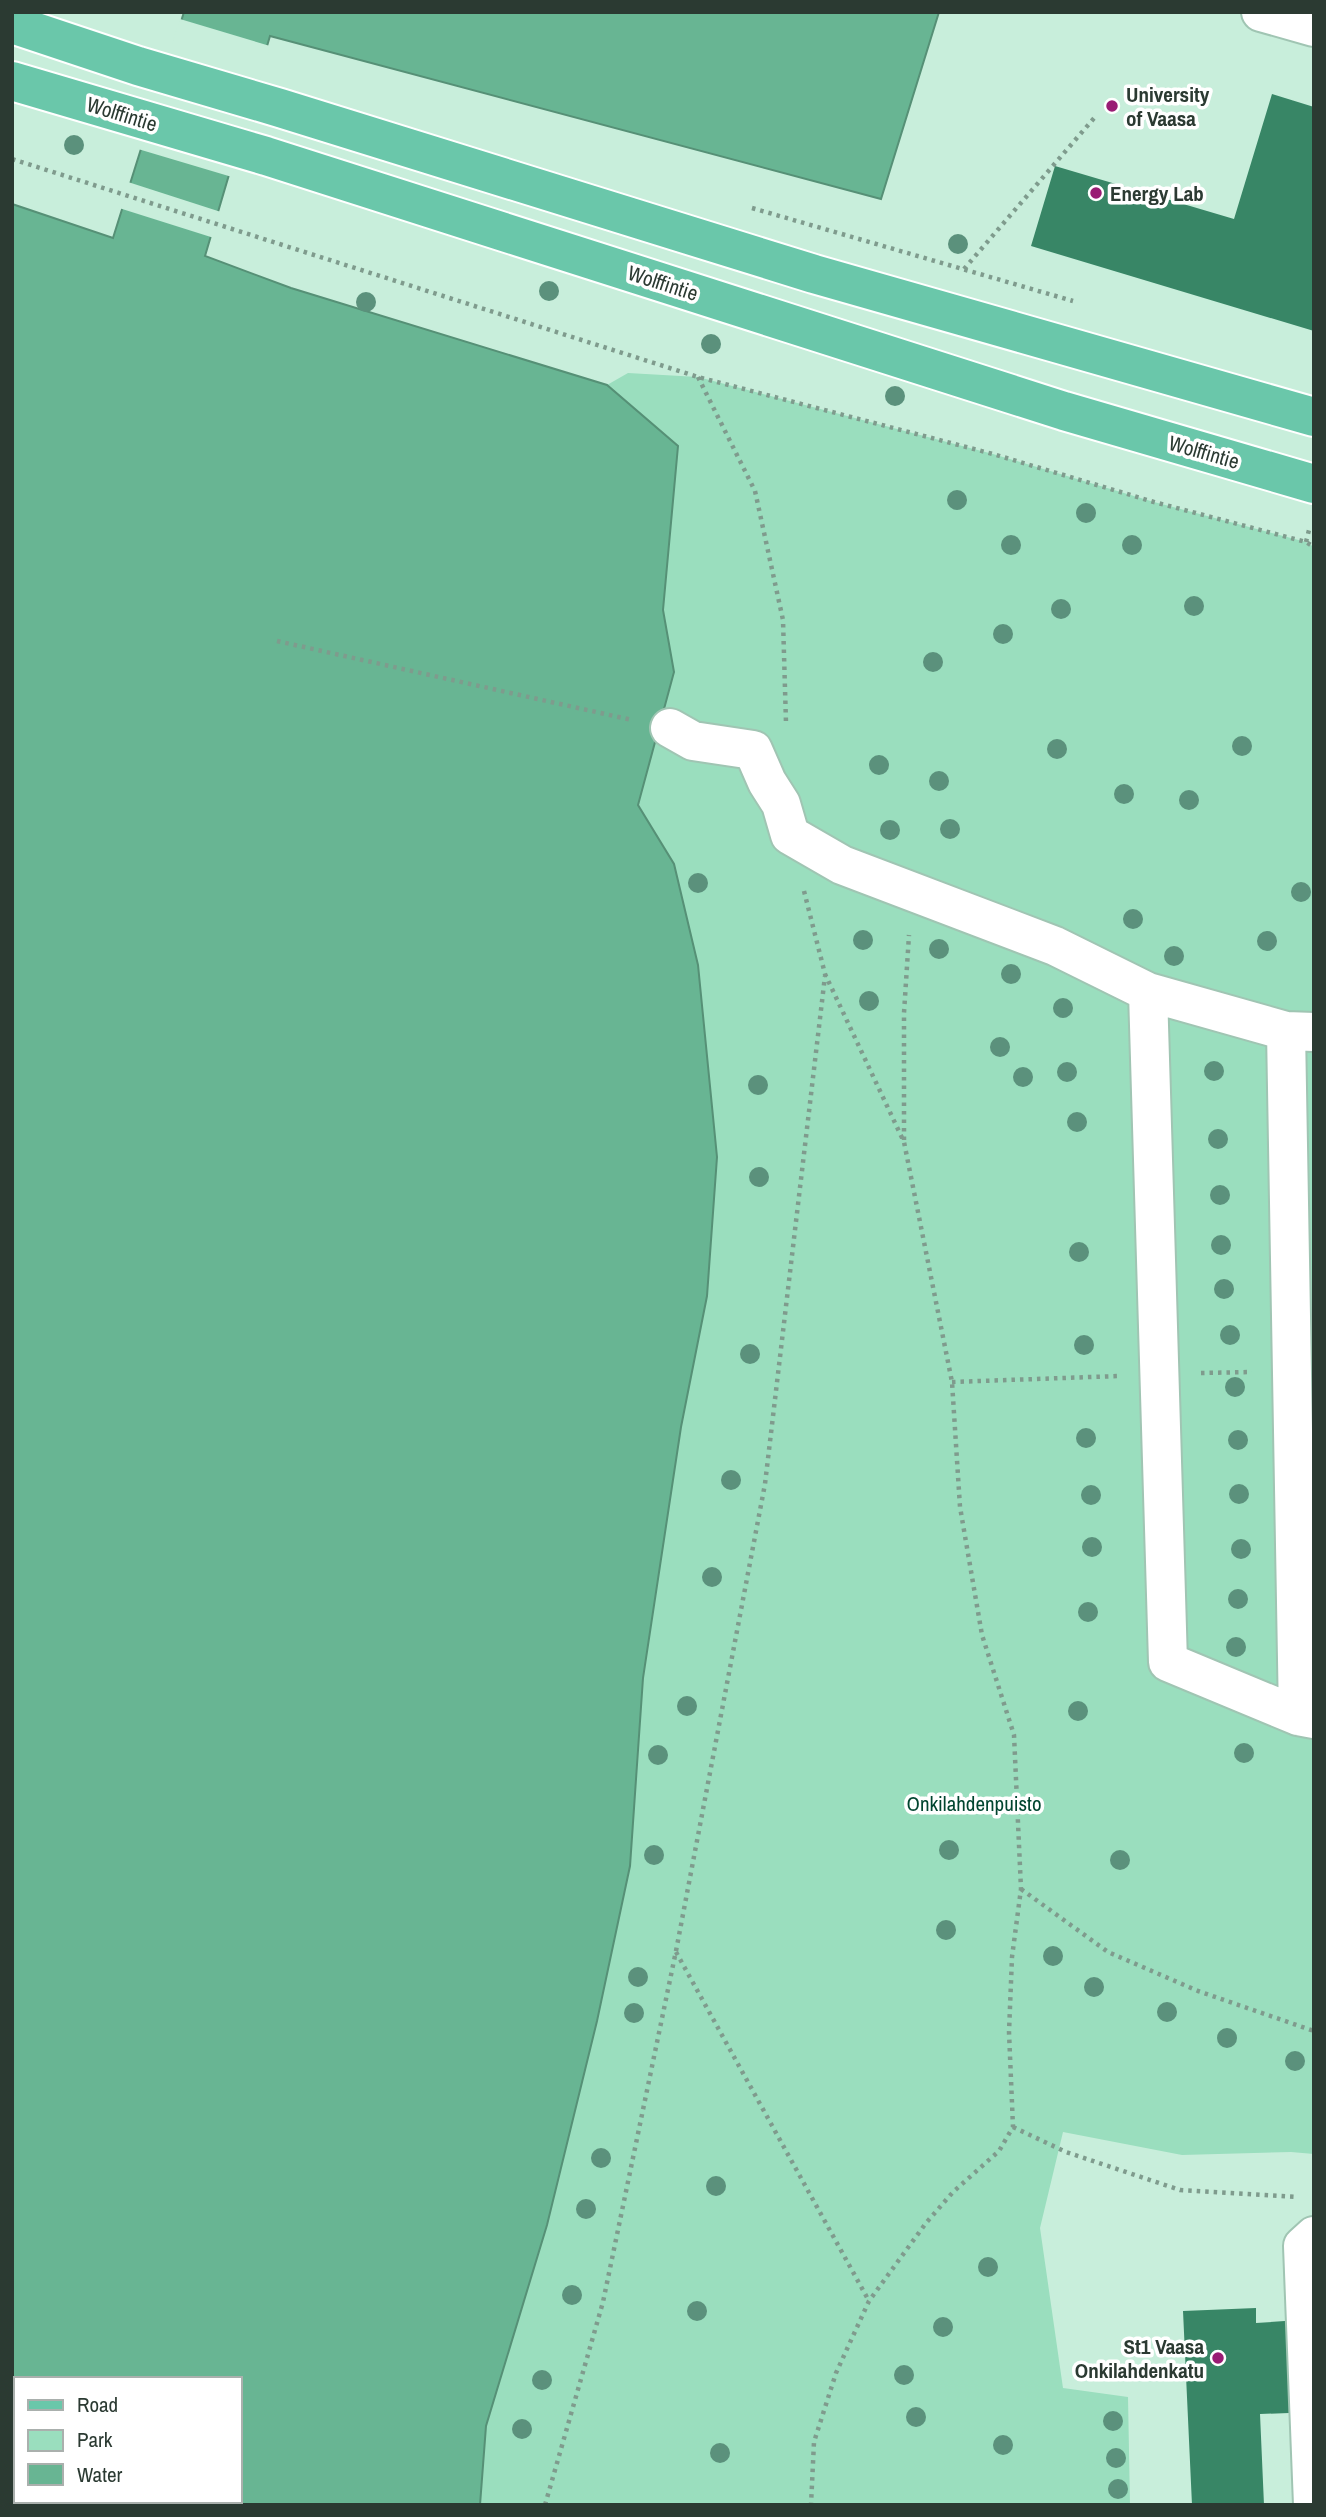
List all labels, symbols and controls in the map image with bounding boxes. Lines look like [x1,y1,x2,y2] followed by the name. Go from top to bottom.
[1126,80,1210,133] place label: University of Vaasa
[83,90,161,138] street label: Wolffintie
[1104,98,1120,114] marker: University of Vaasa
[1110,179,1204,208] place label: Energy Lab
[1088,185,1104,201] marker: Energy Lab
[624,258,702,308] street label: Wolffintie
[1165,428,1243,476] street label: Wolffintie
[907,1789,1042,1818] park label: Onkilahdenpuisto
[1075,2332,1204,2385] place label: St1 Vaasa Onkilahdenkatu
[1210,2350,1226,2366] marker: St1 Vaasa Onkilahdenkatu
[14,2377,242,2503] legend
[77,2390,118,2419] text: Road
[77,2425,113,2454] text: Park
[77,2460,123,2489] text: Water

